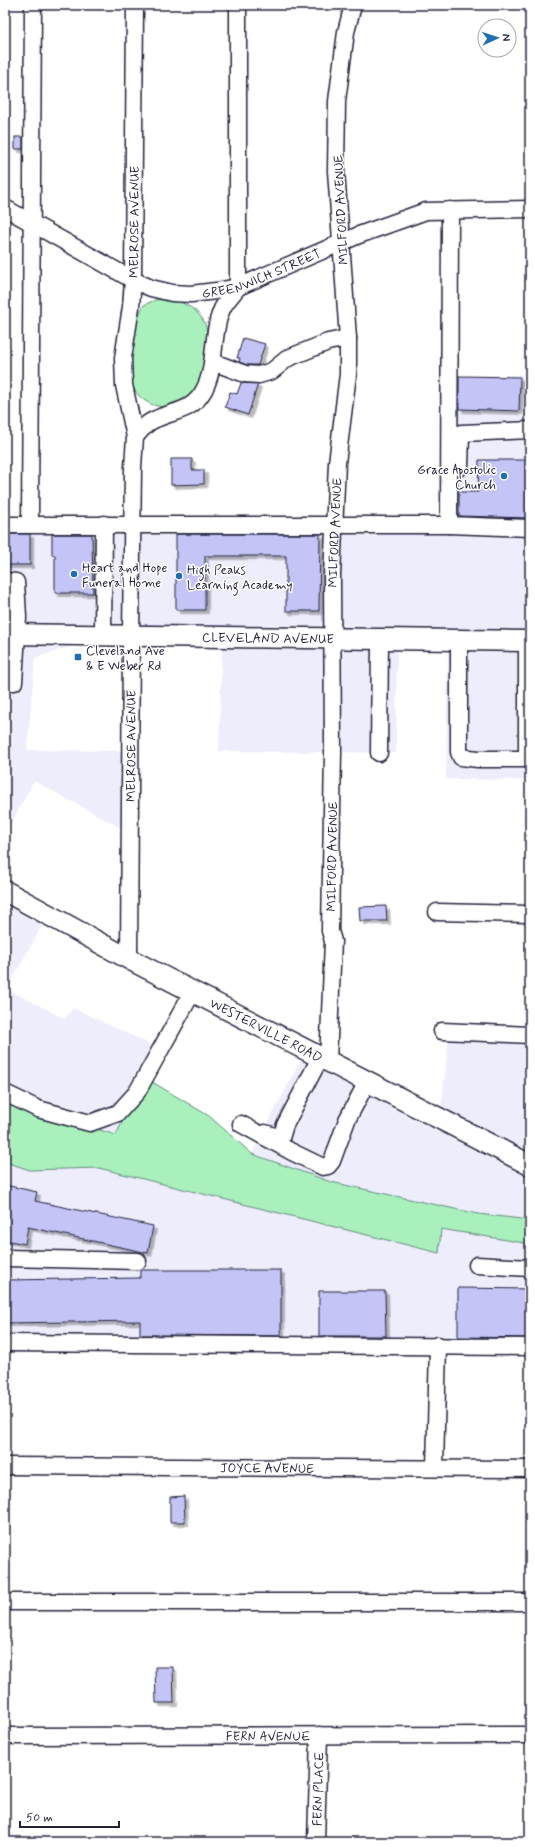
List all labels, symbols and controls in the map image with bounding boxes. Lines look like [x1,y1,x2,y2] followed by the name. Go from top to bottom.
[477,18,517,58] north arrow
[499,34,513,42] text: N
[330,154,353,265] street label: MILFORD AVENUE
[126,165,144,278] street label: MELROSE AVENUE
[201,245,324,303] street label: GREENWICH STREET
[417,462,496,494] place label: Grace Apostolic Church
[499,471,509,481] marker: Grace Apostolic Church
[325,477,346,588] street label: MILFORD AVENUE
[82,560,168,592] place label: Heart and Hope Funeral Home
[187,562,293,596] place label: High Peaks Learning Academy
[69,569,79,579] marker: Heart and Hope Funeral Home
[174,571,184,581] marker: High Peaks Learning Academy
[202,630,334,648] street label: CLEVELAND AVENUE
[86,643,165,675] place label: Cleveland Ave & E Weber Rd
[73,652,83,662] marker: Cleveland Ave & E Weber Rd
[123,689,141,802] street label: MELROSE AVENUE
[323,801,342,912] street label: MILFORD AVENUE
[207,995,325,1067] street label: WESTERVILLE ROAD
[220,1460,314,1478] street label: JOYCE AVENUE
[226,1728,310,1746] street label: FERN AVENUE
[309,1752,329,1826] street label: FERN PLACE
[20,1803,119,1829] scale bar
[26,1810,53,1826] text: 50 m

